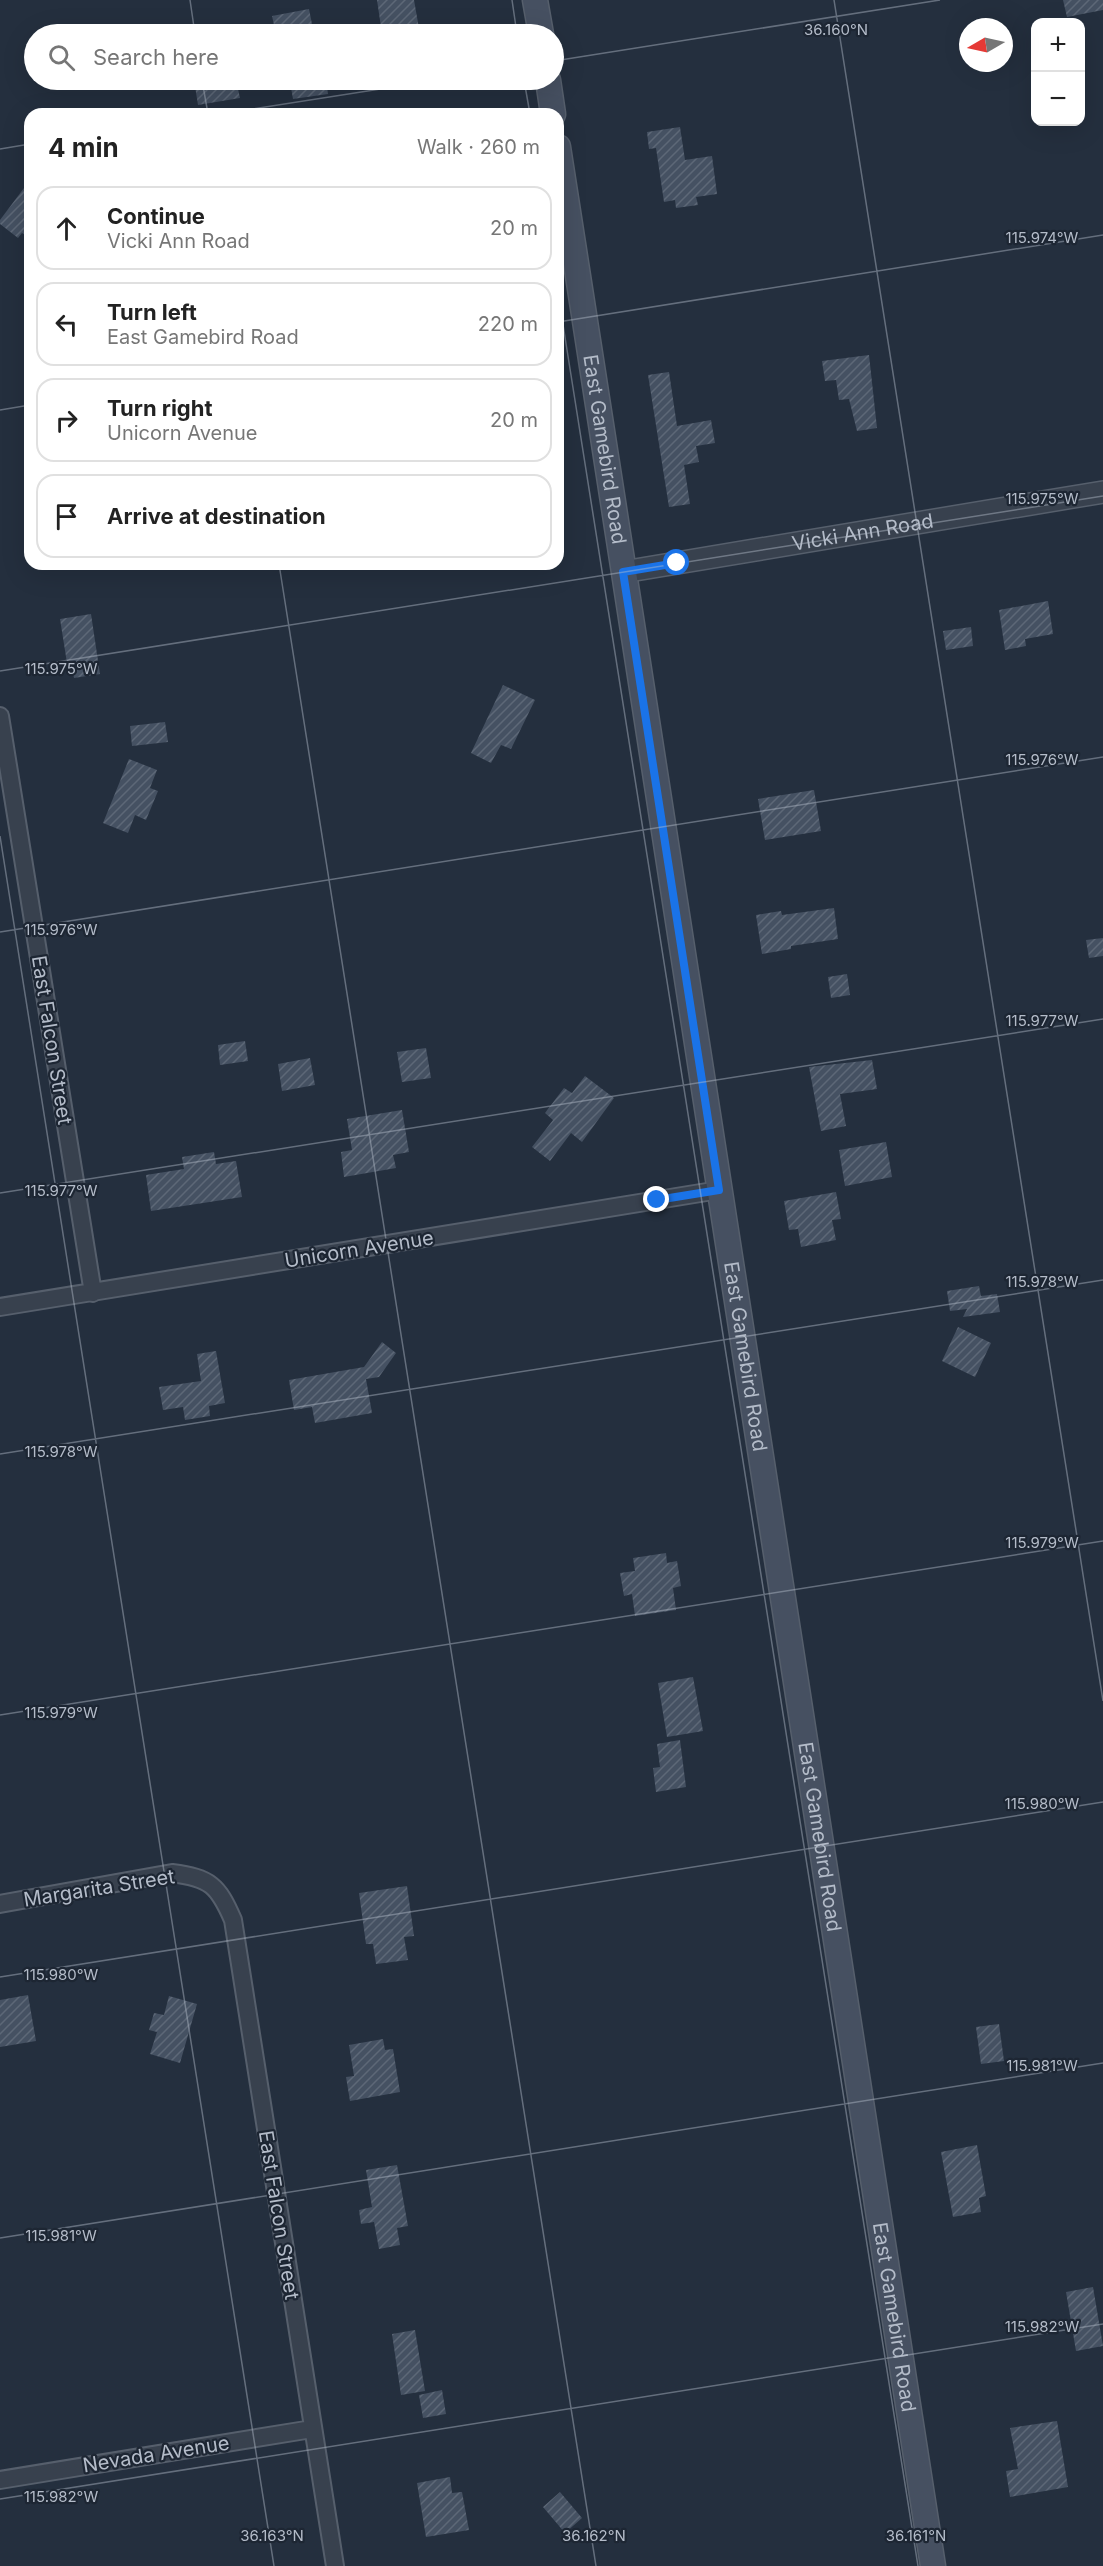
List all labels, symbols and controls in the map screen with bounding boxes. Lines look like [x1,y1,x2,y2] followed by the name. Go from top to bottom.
[959,18,1013,72] north arrow
[1031,18,1085,126] map controls
[1031,18,1085,72] button: +
[804,20,868,39] text: 36.160°N
[24,24,564,90] search box
[45,41,78,74] icon: search
[93,44,219,70] text: Search here
[1031,72,1085,126] button: −
[48,132,119,163] text: 4 min
[417,135,540,159] text: Walk · 260 m
[107,203,205,229] text: Continue
[50,212,83,245] icon: ahead
[490,216,538,240] text: 20 m
[1006,228,1079,247] text: 115.974°W
[107,229,250,253] text: Vicki Ann Road
[107,299,197,325] text: Turn left
[50,308,83,341] icon: left
[478,312,538,336] text: 220 m
[107,325,299,349] text: East Gamebird Road
[578,353,631,546] street label: East Gamebird Road
[107,395,213,421] text: Turn right
[50,404,83,437] icon: right
[490,408,538,432] text: 20 m
[107,421,258,445] text: Unicorn Avenue
[1005,489,1079,508] text: 115.975°W
[50,500,83,533] icon: arrive
[107,503,326,529] text: Arrive at destination
[790,508,935,556] street label: Vicki Ann Road
[663,549,689,575] route start
[24,659,98,678] text: 115.975°W
[1005,750,1079,769] text: 115.976°W
[24,920,98,939] text: 115.976°W
[27,954,77,1127] street label: East Falcon Street
[1005,1011,1079,1030] text: 115.977°W
[24,1181,98,1200] text: 115.977°W
[643,1186,669,1212] route end
[283,1225,435,1273] street label: Unicorn Avenue
[719,1260,772,1453] street label: East Gamebird Road
[1005,1272,1079,1291] text: 115.978°W
[24,1442,98,1461] text: 115.978°W
[1005,1533,1079,1552] text: 115.979°W
[24,1703,98,1722] text: 115.979°W
[793,1740,847,1933] street label: East Gamebird Road
[1005,1794,1080,1813] text: 115.980°W
[22,1864,177,1912] street label: Margarita Street
[24,1965,99,1984] text: 115.980°W
[1006,2056,1078,2075] text: 115.981°W
[254,2129,304,2302] street label: East Falcon Street
[868,2220,921,2414] street label: East Gamebird Road
[25,2226,97,2245] text: 115.981°W
[1005,2317,1079,2336] text: 115.982°W
[81,2431,231,2477] street label: Nevada Avenue
[24,2487,98,2506] text: 115.982°W
[240,2526,304,2545] text: 36.163°N
[562,2526,626,2545] text: 36.162°N
[886,2526,946,2545] text: 36.161°N

